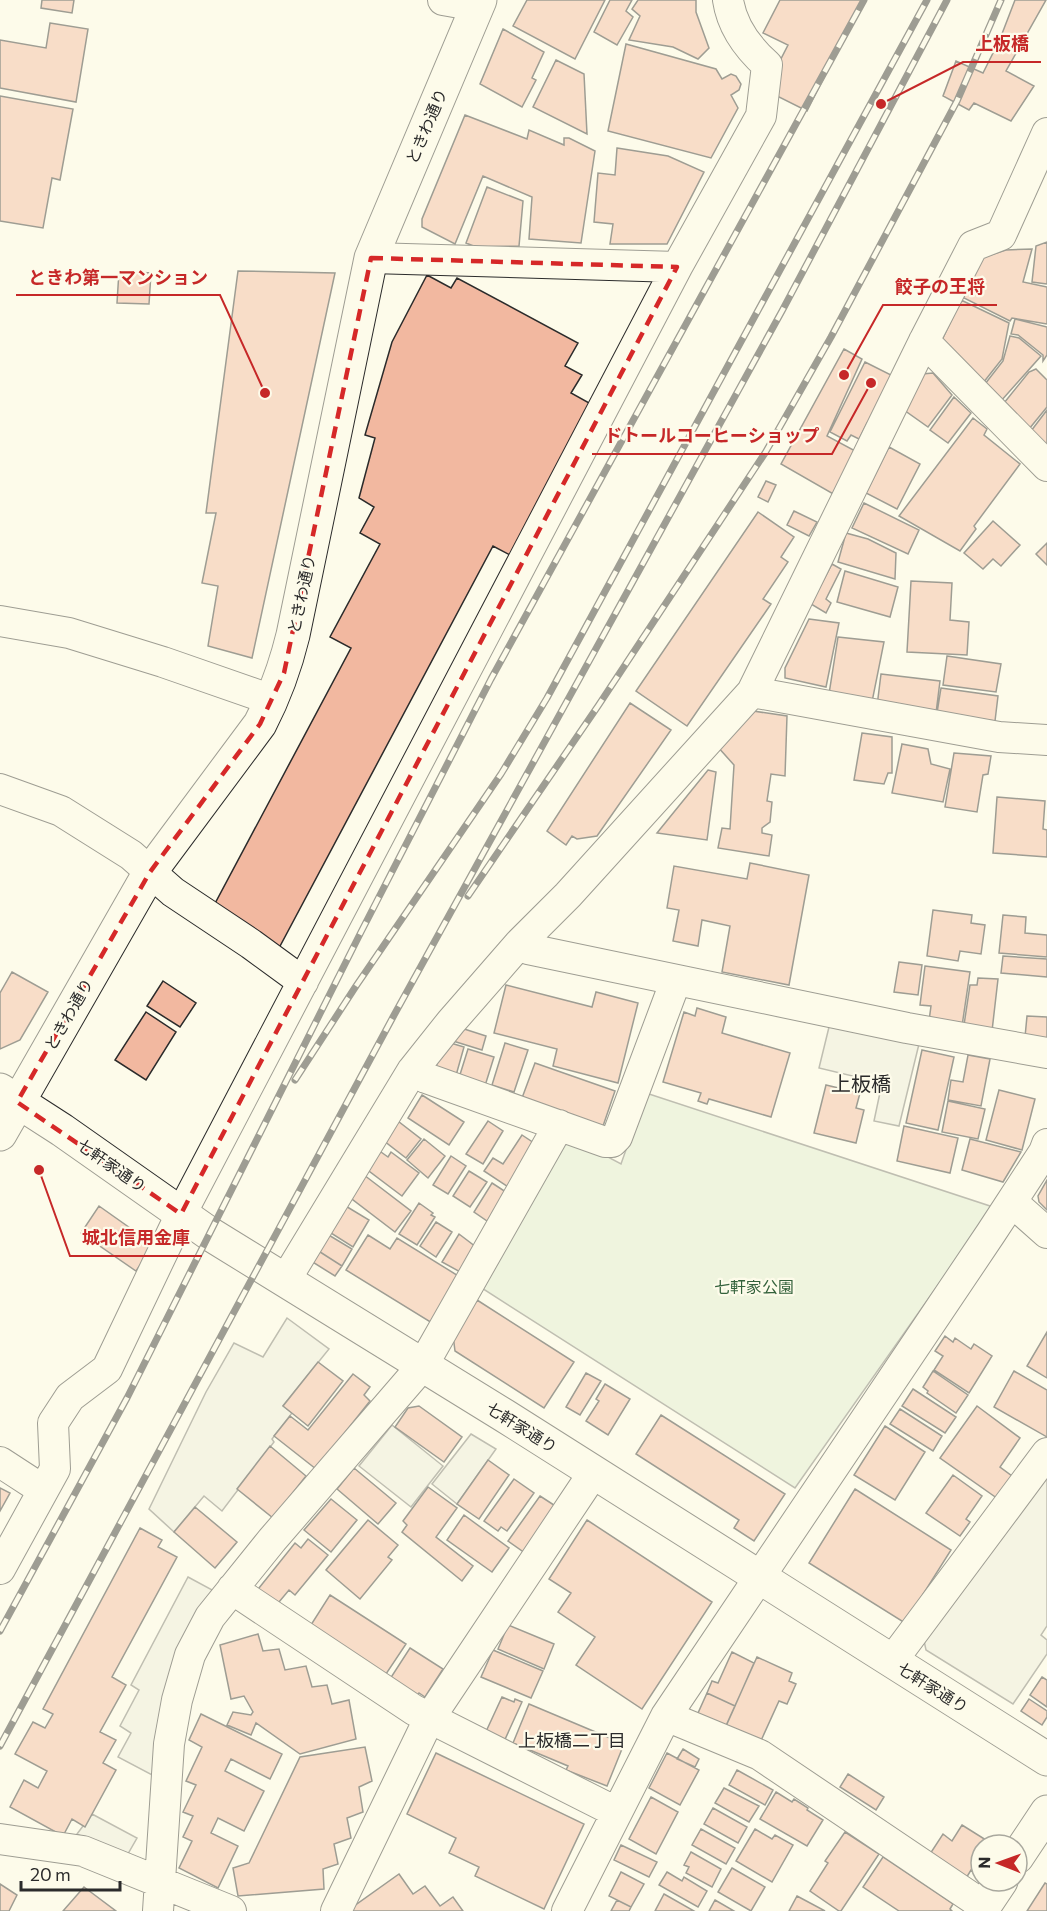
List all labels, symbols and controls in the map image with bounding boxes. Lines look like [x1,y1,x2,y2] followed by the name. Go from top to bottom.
[963,26,1041,62] callout: 上板橋
[975,32,1029,54] text: 上板橋
[402,85,450,167] street label: ときわ通り
[16,259,220,295] callout: ときわ第一マンション
[28,266,208,288] text: ときわ第一マンション
[883,269,997,305] callout: 餃子の王将
[894,275,985,297] text: 餃子の王将
[592,418,832,454] callout: ドトールコーヒーショップ
[604,424,820,446] text: ドトールコーヒーショップ
[283,553,319,635] street label: ときわ通り
[40,975,96,1053] street label: ときわ通り
[831,1071,891,1095] district label: 上板橋
[74,1134,150,1196] street label: 七軒家通り
[70,1220,202,1256] callout: 城北信用金庫
[82,1226,190,1248] text: 城北信用金庫
[714,1277,794,1296] park label: 七軒家公園
[483,1398,561,1456] street label: 七軒家通り
[894,1658,972,1716] street label: 七軒家通り
[518,1729,626,1751] district label: 上板橋二丁目
[969,1833,1029,1893] north arrow
[21,1854,120,1892] scale bar
[974,1857,993,1869] text: N
[30,1863,71,1885] text: 20 m

